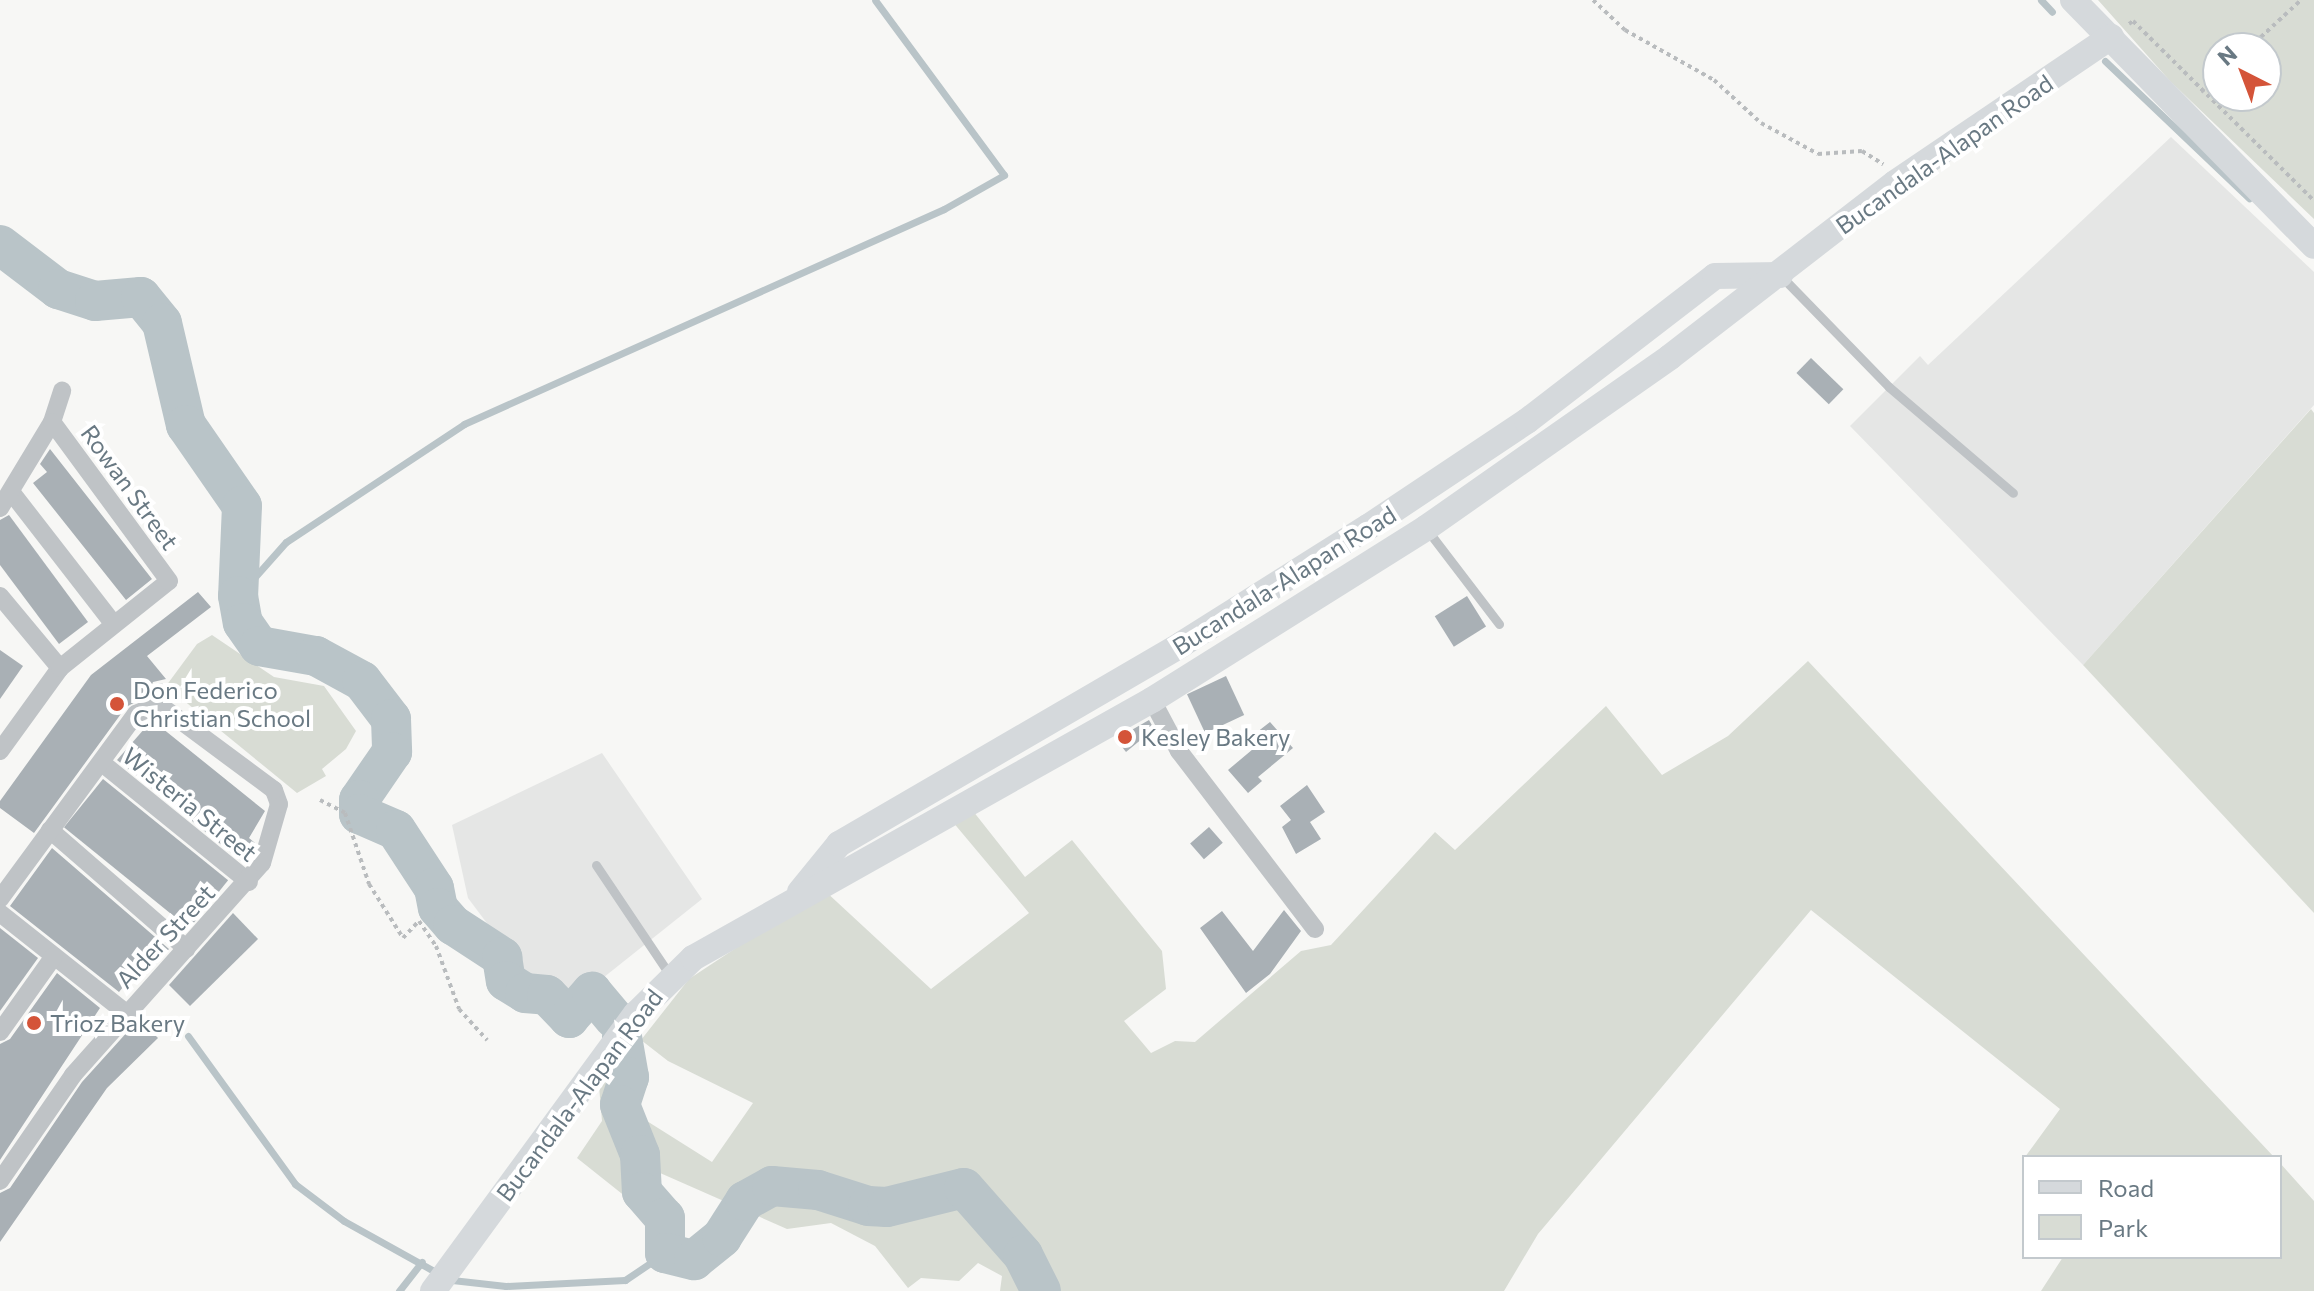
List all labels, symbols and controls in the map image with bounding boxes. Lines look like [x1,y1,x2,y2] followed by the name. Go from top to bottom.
[2202,32,2282,112] north arrow
[2212,40,2242,71] text: N
[1830,68,2058,240] street label: Bucandala-Alapan Road
[75,419,185,555] street label: Rowan Street
[1167,499,1401,661] street label: Bucandala-Alapan Road
[133,676,311,732] place label: Don Federico Christian School
[108,695,126,713] marker: Don Federico Christian School
[1141,723,1290,751] place label: Kesley Bakery
[1116,728,1134,746] marker: Kesley Bakery
[117,741,263,867] street label: Wisteria Street
[110,878,220,994] street label: Alder Street
[490,983,668,1207] street label: Bucandala-Alapan Road
[50,1009,185,1037] place label: Trioz Bakery
[25,1014,43,1032] marker: Trioz Bakery
[2022,1155,2282,1259] legend
[2098,1173,2154,1202] text: Road
[2098,1213,2148,1242] text: Park

